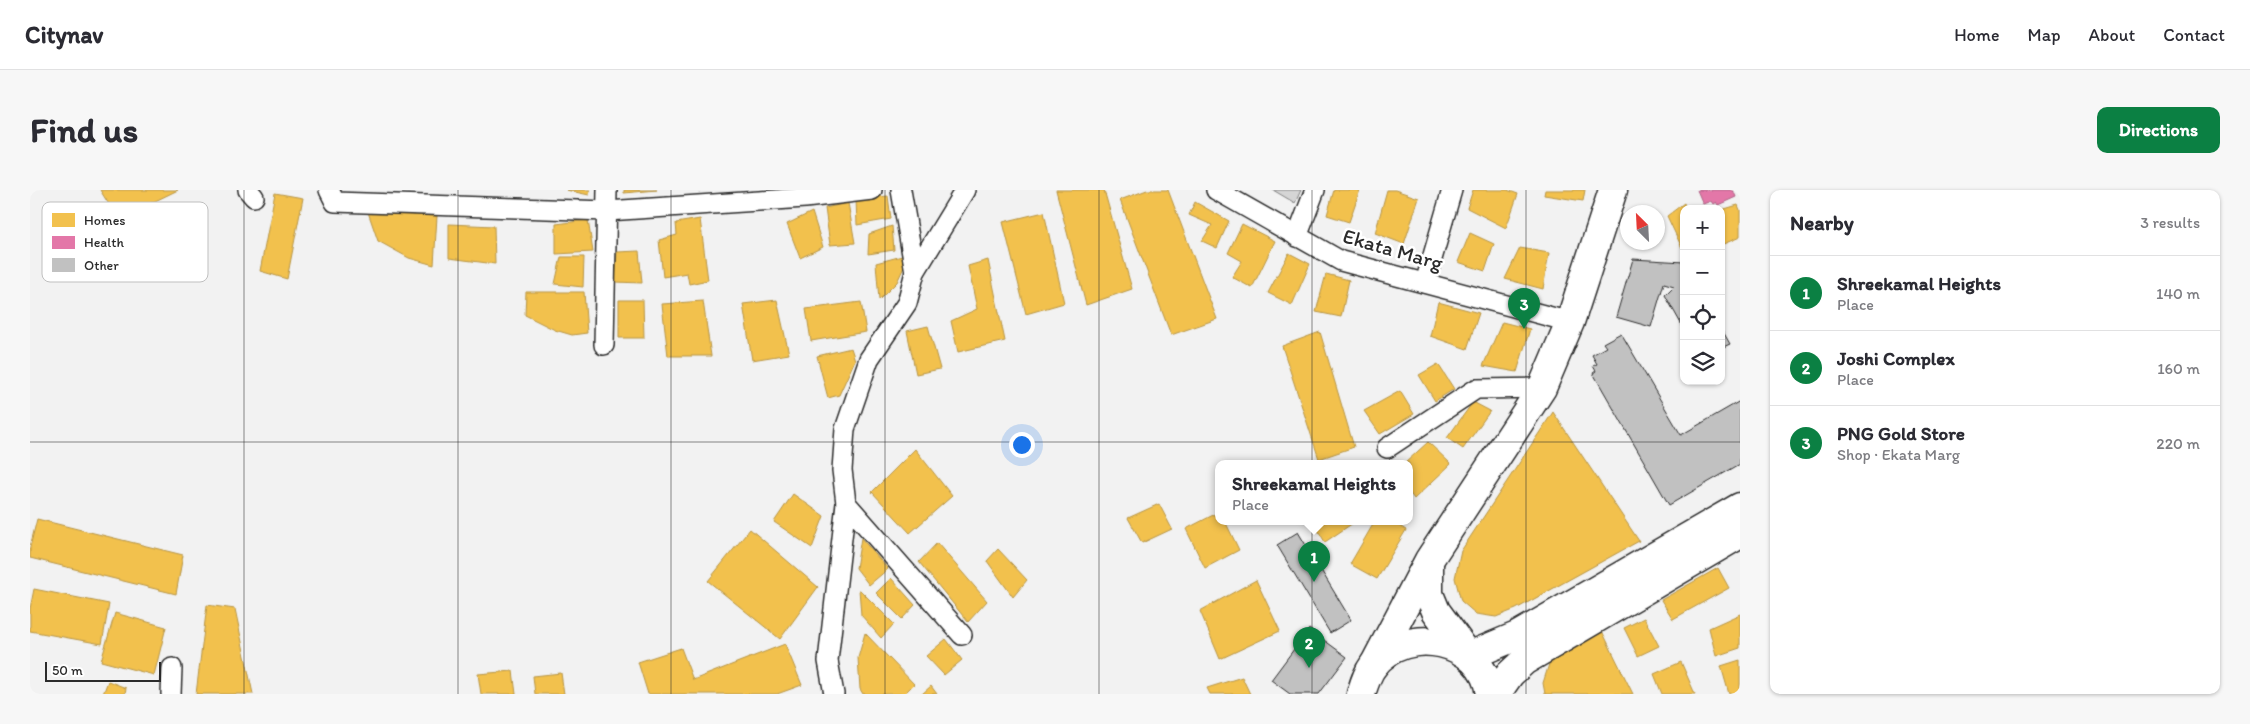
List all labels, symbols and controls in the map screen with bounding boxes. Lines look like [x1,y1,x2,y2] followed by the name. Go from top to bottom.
[25,20,103,49] text: Citynav
[1954,24,2000,46] text: Home
[2028,24,2061,46] text: Map
[2089,24,2135,46] text: About
[2163,24,2225,46] text: Contact
[2097,107,2220,153] button: Directions
[30,109,138,151] text: Find us
[42,202,208,282] legend
[1620,205,1665,250] north arrow
[1680,205,1725,385] map controls
[1680,205,1725,250] button: +
[1790,210,1854,235] text: Nearby
[84,212,126,229] text: Homes
[2140,213,2200,232] text: 3 results
[1340,223,1446,275] street label: Ekata Marg
[84,234,124,251] text: Health
[1680,250,1725,295] button: −
[84,257,119,274] text: Other
[1837,272,2001,295] text: Shreekamal Heights
[1802,284,1810,303] text: 1
[2156,284,2200,303] text: 140 m
[1508,288,1540,329] pin: 3
[1680,295,1725,340] button: locate
[1837,295,1874,314] text: Place
[1680,340,1725,385] button: layers
[1837,347,1955,370] text: Joshi Complex
[1802,359,1810,378] text: 2
[2157,359,2200,378] text: 160 m
[1837,370,1874,389] text: Place
[1837,422,1965,445] text: PNG Gold Store
[1009,432,1035,458] your location
[1802,434,1810,453] text: 3
[2156,434,2200,453] text: 220 m
[1837,445,1960,464] text: Shop · Ekata Marg
[1215,460,1413,525] popup
[1232,472,1396,495] text: Shreekamal Heights
[1232,495,1269,514] text: Place
[1298,541,1330,582] pin: 1
[1293,627,1325,668] pin: 2
[45,659,161,682] scale bar
[52,662,83,679] text: 50 m

